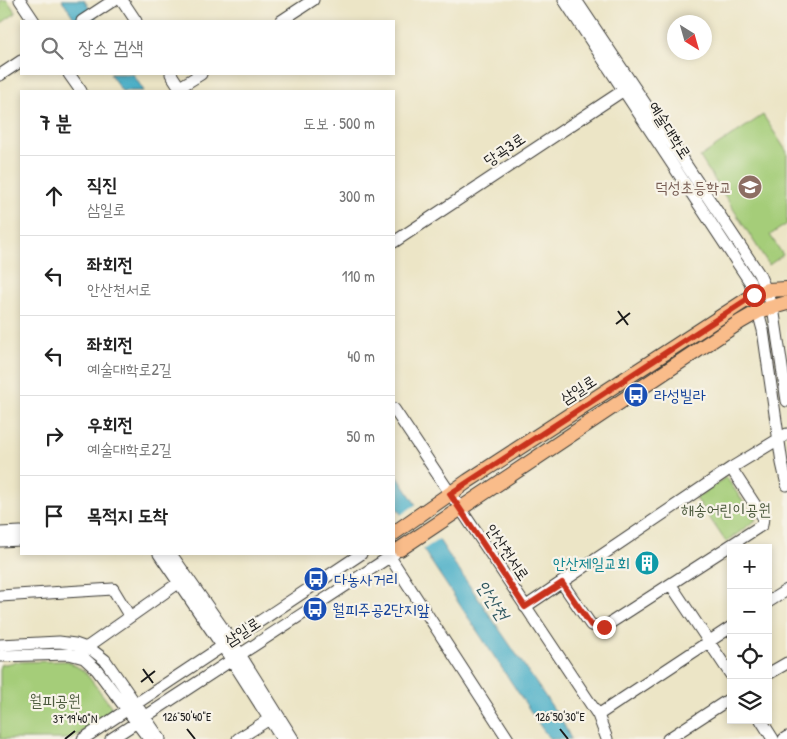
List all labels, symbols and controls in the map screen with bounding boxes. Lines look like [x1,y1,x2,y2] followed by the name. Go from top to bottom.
[667,15,712,60] north arrow
[20,20,395,75] search box
[38,34,66,62] icon: search
[78,34,144,60] text: 장소 검색
[643,97,697,163] street label: 예술대학로
[40,108,72,137] text: 7 분
[303,112,375,134] text: 도보 · 500 m
[479,127,529,171] street label: 당곡3로
[87,171,118,197] text: 직진
[737,174,763,200] school or university icon: 덕성초등학교
[655,176,732,198] place label: 덕성초등학교
[40,182,68,210] icon: ahead
[339,185,375,207] text: 300 m
[87,198,126,220] text: 삼일로
[87,251,133,277] text: 좌회전
[40,262,68,290] icon: left
[342,265,375,287] text: 110 m
[87,278,151,300] text: 안산천서로
[743,284,766,307] route start
[87,331,133,357] text: 좌회전
[40,342,68,370] icon: left
[347,345,375,367] text: 40 m
[87,358,172,380] text: 예술대학로2길
[556,369,600,409] street label: 삼일로
[623,382,649,408] bus stop icon: 라성빌라
[654,384,706,406] place label: 라성빌라
[87,411,133,437] text: 우회전
[40,422,68,450] icon: right
[347,425,375,447] text: 50 m
[87,438,172,460] text: 예술대학로2길
[681,498,771,520] park label: 해송어린이공원
[40,502,68,530] icon: arrive
[87,502,168,528] text: 목적지 도착
[481,519,535,585] street label: 안산천서로
[727,544,772,724] map controls
[727,544,772,589] button: +
[634,550,660,576] building icon: 안산제일교회
[553,552,630,574] place label: 안산제일교회
[303,566,329,592] bus stop icon: 다농사거리
[334,568,398,590] place label: 다농사거리
[471,575,516,626] water label: 안산천
[727,589,772,634] button: −
[302,596,328,622] bus stop icon: 월피주공2단지앞
[332,598,430,620] place label: 월피주공2단지앞
[220,611,264,651] street label: 삼일로
[593,616,616,639] route end
[727,634,772,679] button: locate
[727,679,772,724] button: layers
[29,689,81,711] park label: 월피공원
[163,708,212,725] text: 126°50'40"E
[535,708,586,725] text: 126°50'30"E
[53,710,97,727] text: 37°19'40"N

